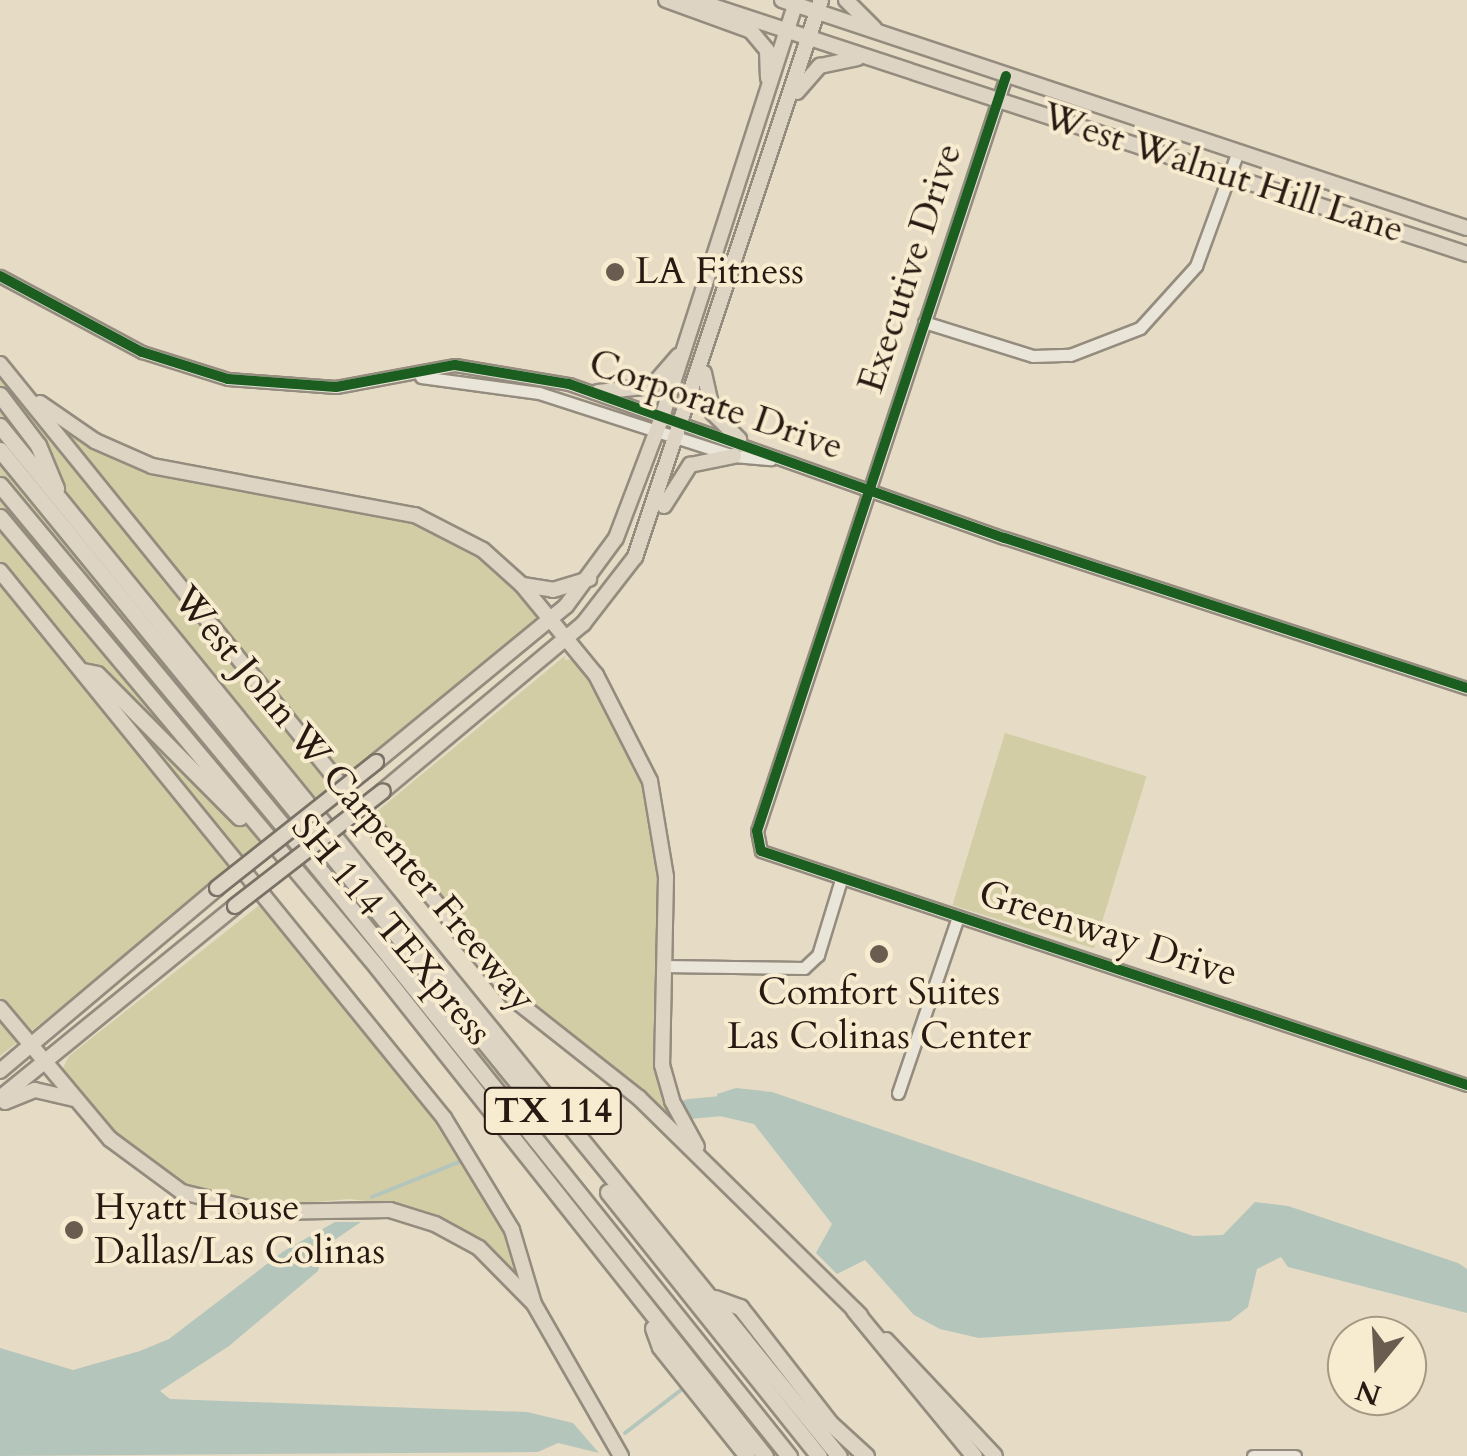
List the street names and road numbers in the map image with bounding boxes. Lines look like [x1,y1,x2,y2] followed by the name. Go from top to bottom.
[1037,93,1409,253] street label: West Walnut Hill Lane
[848,138,972,398] street label: Executive Drive
[583,340,849,470] street label: Corporate Drive
[163,577,545,1021] street label: West John W Carpenter Freeway
[281,805,501,1055] street label: SH 114 TEXpress
[973,871,1243,997] street label: Greenway Drive
[483,1081,623,1141] road number: TX 114

